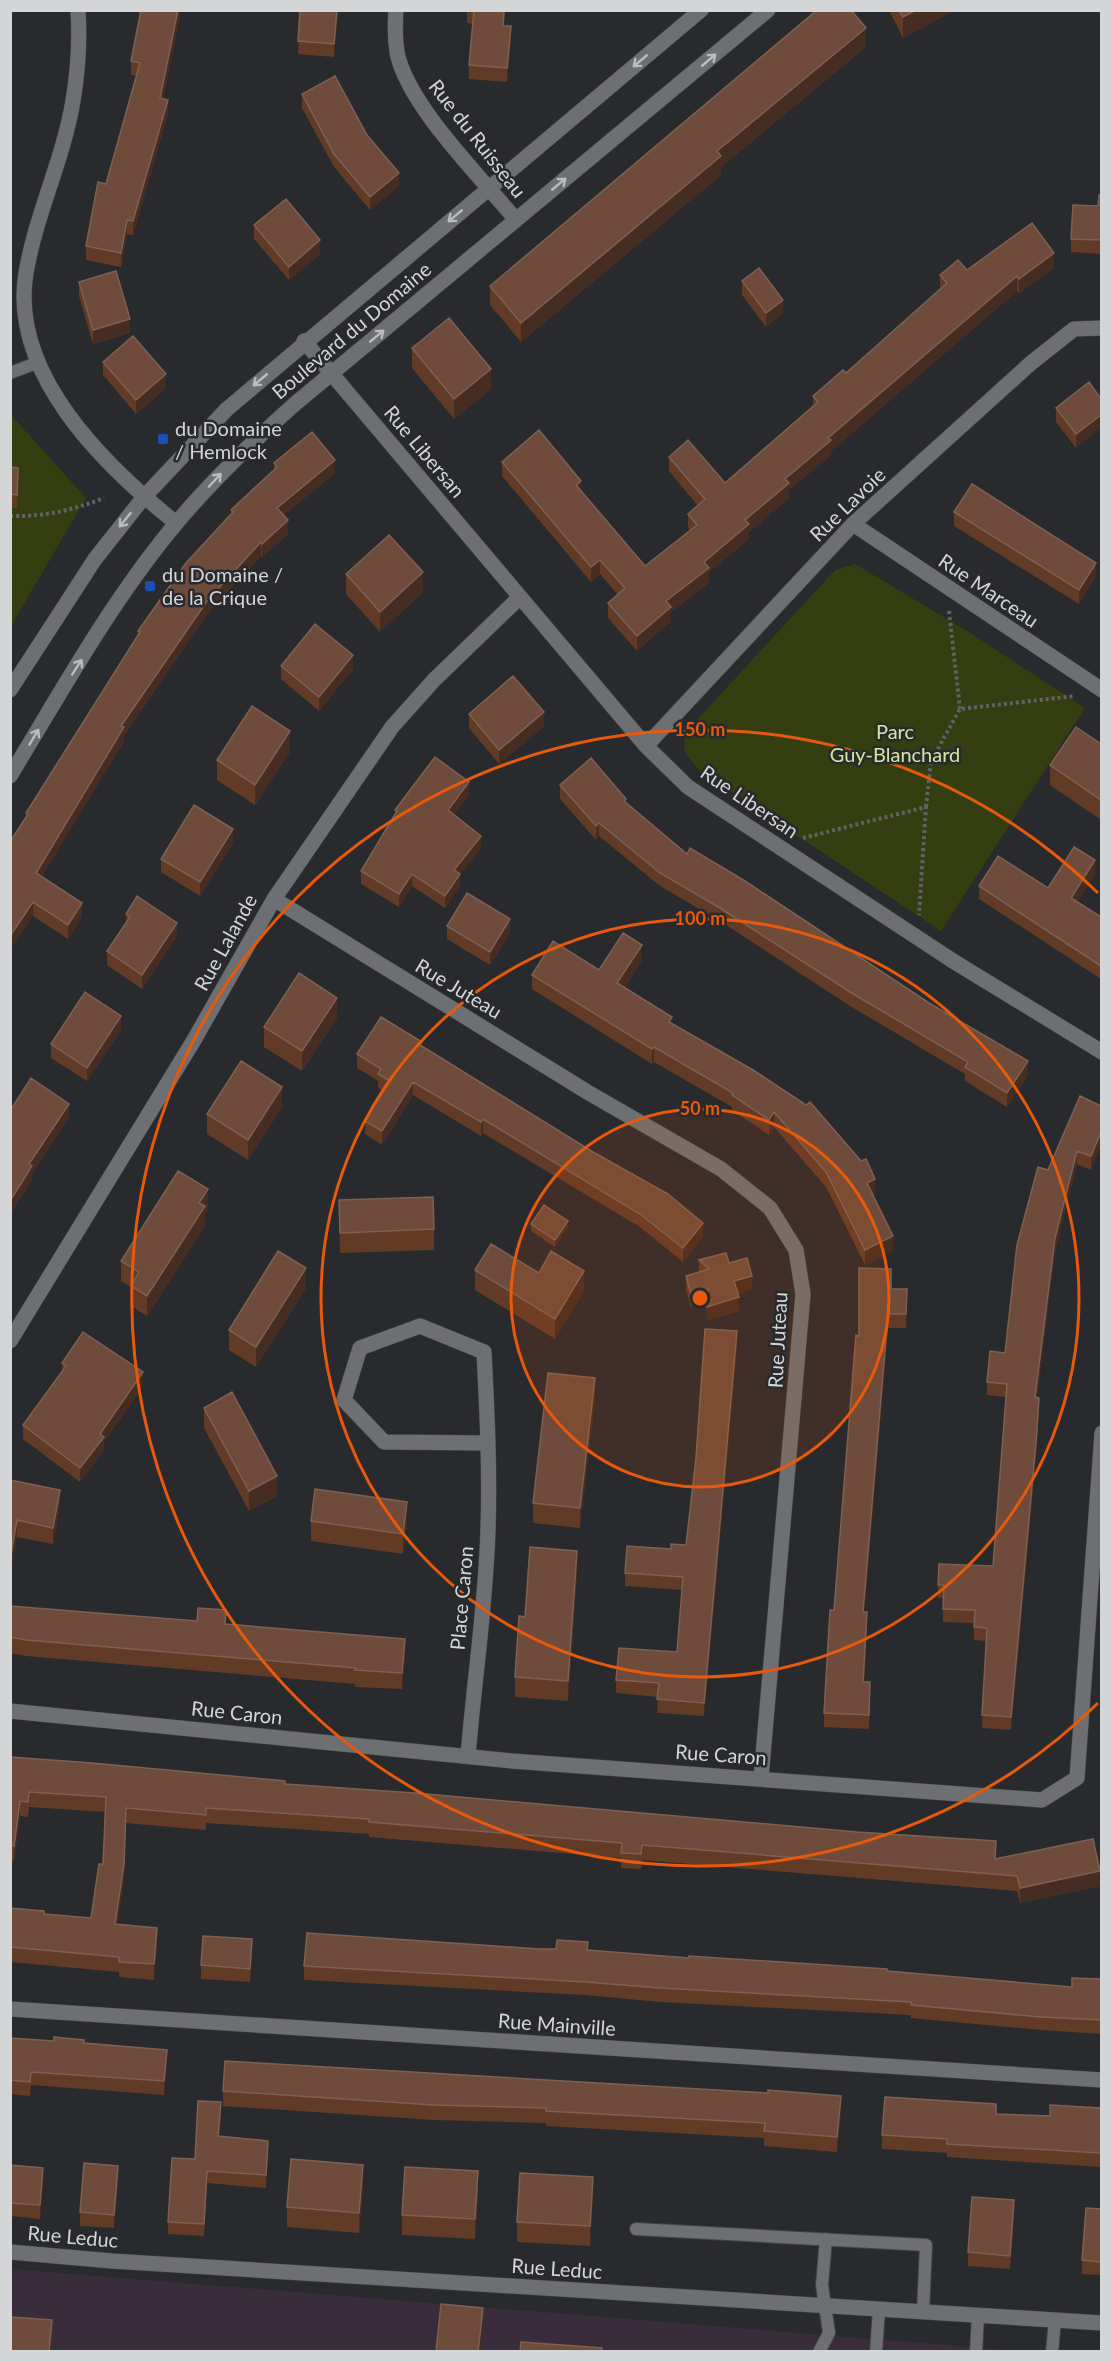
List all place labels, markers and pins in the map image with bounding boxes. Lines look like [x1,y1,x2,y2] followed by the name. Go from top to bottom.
[175,416,282,463] place label: du Domaine / Hemlock
[156,432,170,446] marker: du Domaine / Hemlock
[162,562,283,609] place label: du Domaine / de la Crique
[143,579,157,593] marker: du Domaine / de la Crique
[690,1288,710,1308] centre of rings

